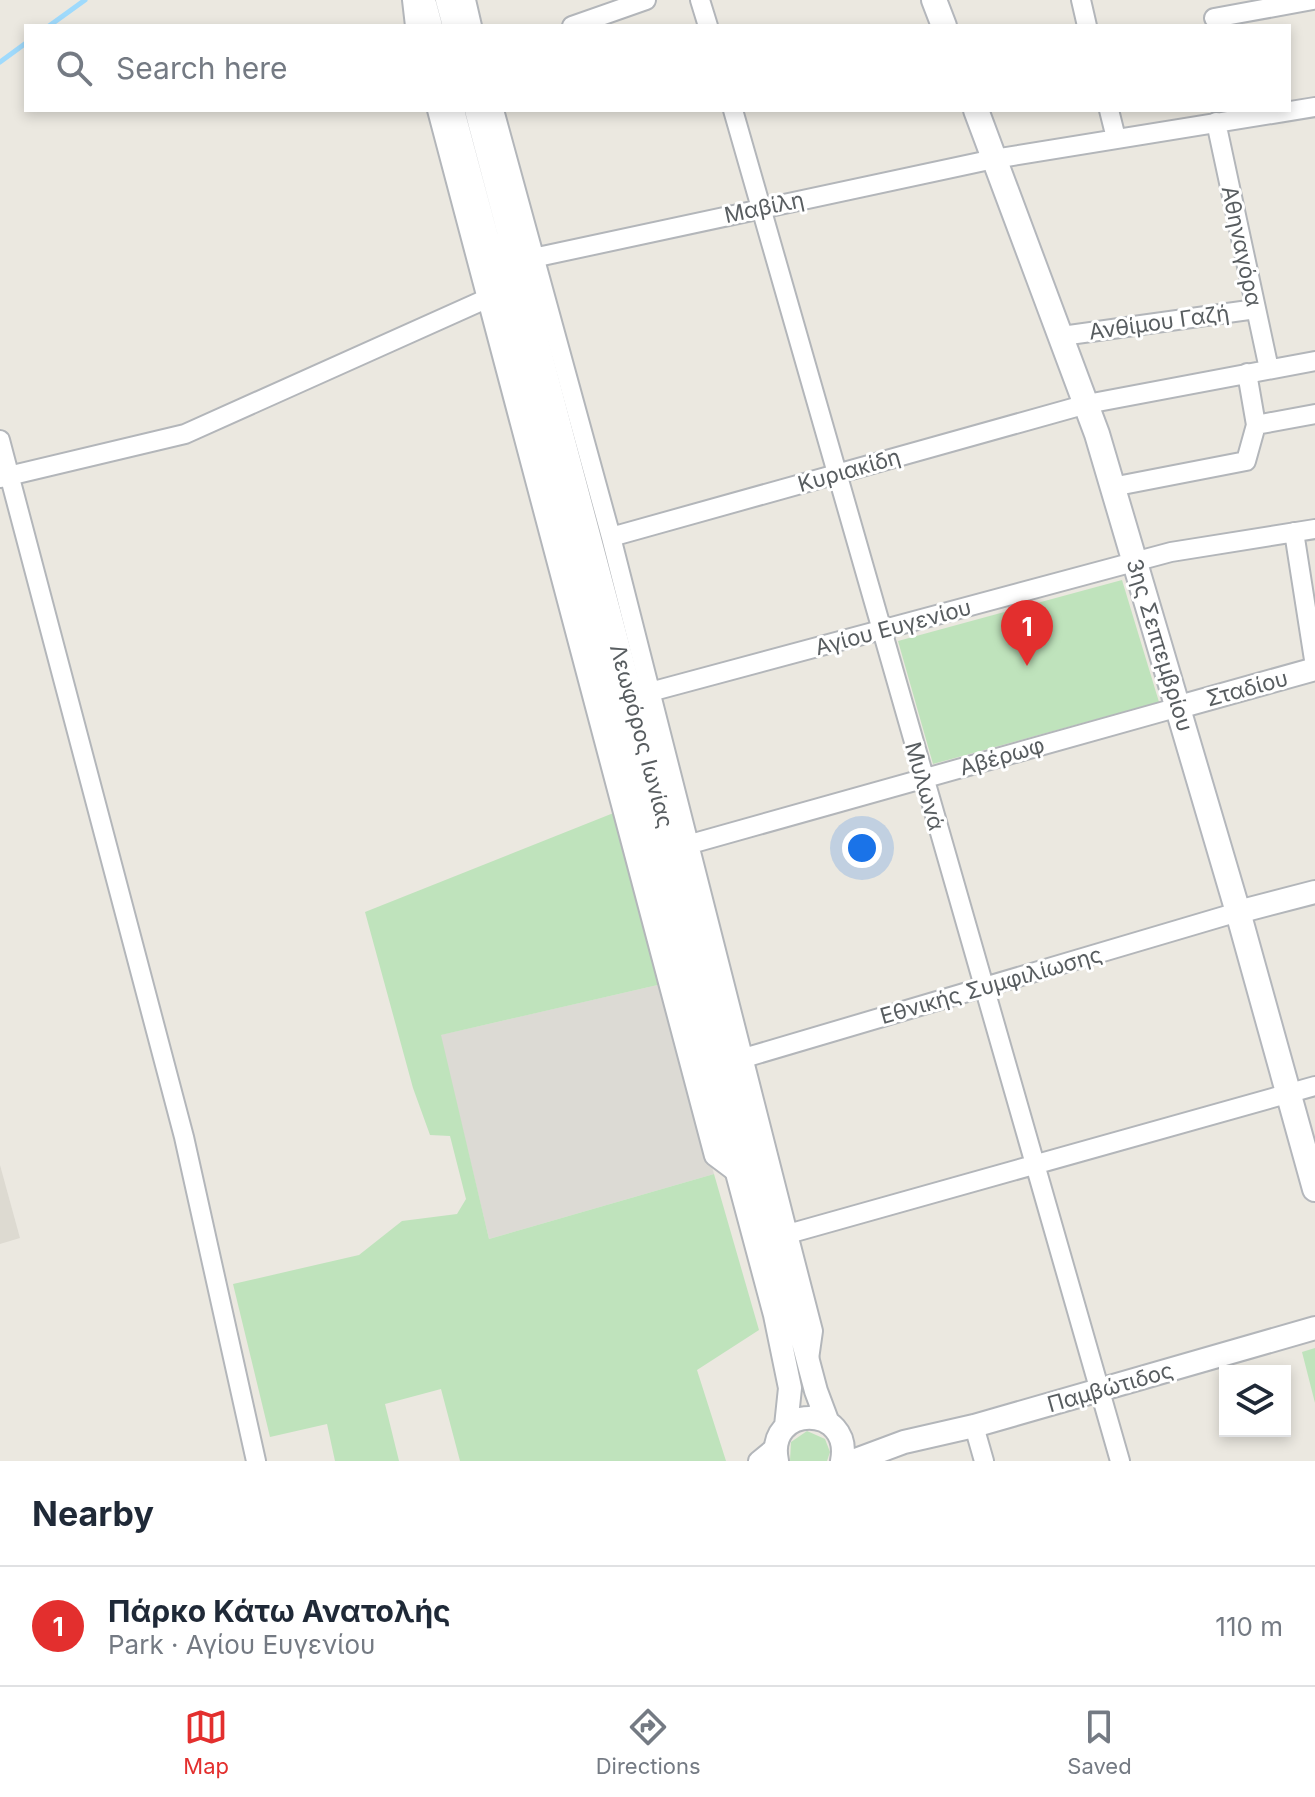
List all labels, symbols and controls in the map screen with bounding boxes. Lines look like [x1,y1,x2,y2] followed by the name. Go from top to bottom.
[24,24,1291,112] search box
[52,46,96,90] icon: search
[116,50,288,86] text: Search here
[1217,183,1267,309] street label: Αθηναγόρα
[722,186,806,228] street label: Μαβίλη
[1087,299,1231,345] street label: Ανθίμου Γαζή
[795,443,903,497] street label: Κυριακίδη
[1121,556,1199,734] street label: 3ης Σεπτεμβρίου
[812,594,974,660] street label: Αγίου Ευγενίου
[1001,600,1053,666] pin: 1
[605,641,679,831] street label: Λεωφόρος Ιωνίας
[1203,665,1291,711] street label: Σταδίου
[957,731,1047,781] street label: Αβέρωφ
[900,739,950,833] street label: Μυλωνά
[842,828,882,868] your location
[877,941,1105,1029] street label: Εθνικής Συμφιλίωσης
[1044,1357,1176,1417] street label: Παμβώτιδος
[1219,1365,1291,1437] map controls
[1219,1365,1291,1437] button: layers
[32,1493,154,1534] text: Nearby
[108,1593,451,1629] text: Πάρκο Κάτω Ανατολής
[52,1611,64,1642] text: 1
[1215,1611,1283,1642] text: 110 m
[108,1629,375,1660] text: Park · Αγίου Ευγενίου
[183,1705,229,1779] tab: Map
[596,1705,701,1779] tab: Directions
[1067,1705,1132,1779] tab: Saved

